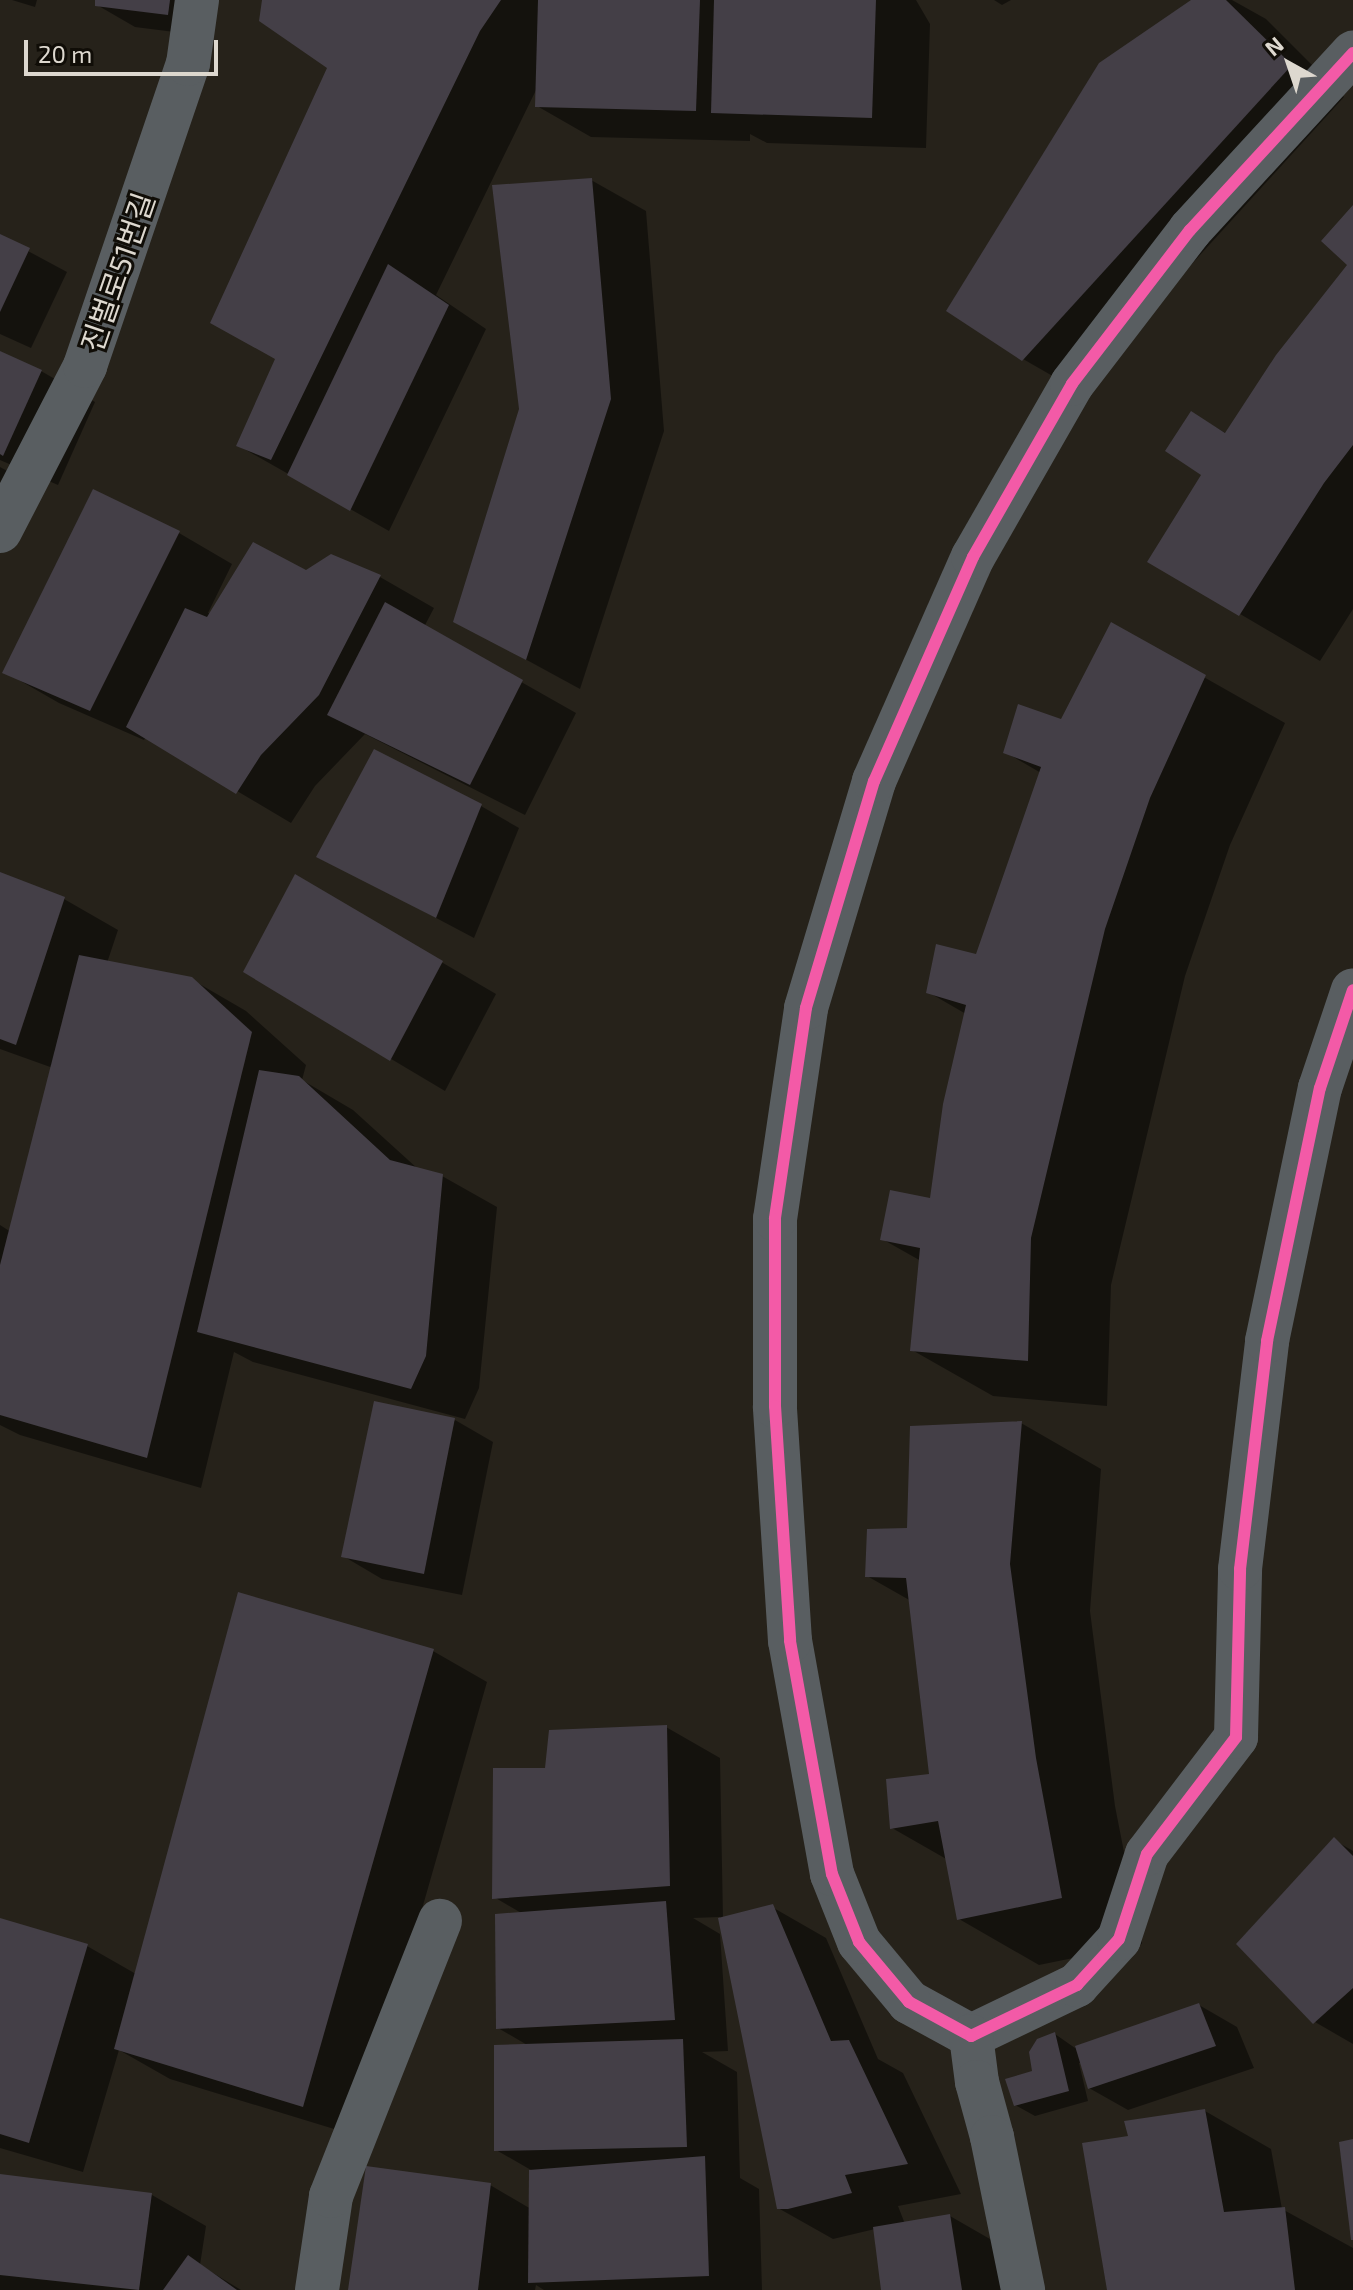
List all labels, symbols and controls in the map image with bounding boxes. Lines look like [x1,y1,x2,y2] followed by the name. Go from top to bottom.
[28,24,222,74] scale bar
[1249,24,1329,104] north arrow
[1259,31,1288,61] text: N
[38,39,92,68] text: 20 m
[73,188,161,356] street label: 진벌로51번길

